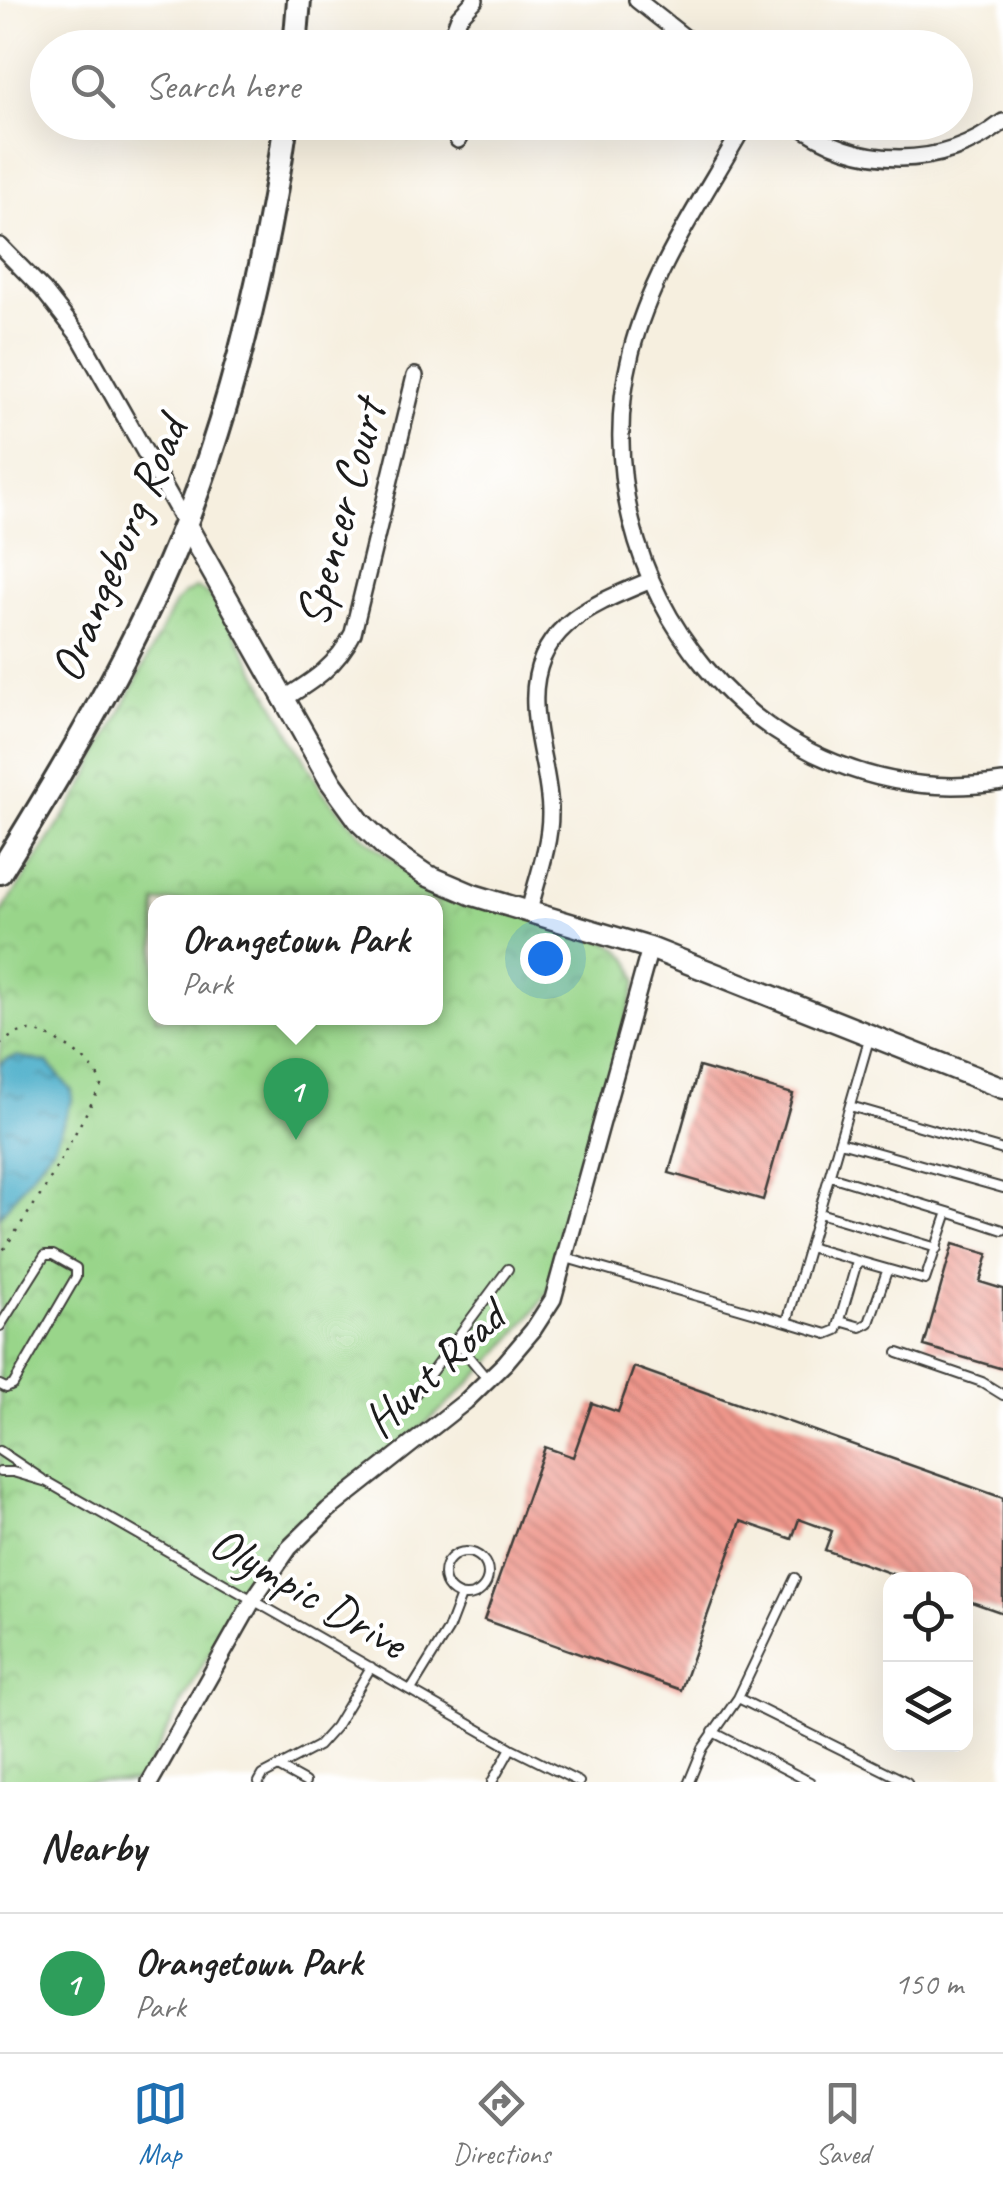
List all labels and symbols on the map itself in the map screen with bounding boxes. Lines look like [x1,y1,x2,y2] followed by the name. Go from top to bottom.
[281,388,400,633] street label: Spencer Court
[35,402,203,690] street label: Orangeburg Road
[520,933,571,984] your location
[264,1058,328,1140] pin: 1
[350,1284,522,1450] street label: Hunt Road
[199,1512,420,1674] street label: Olympic Drive

